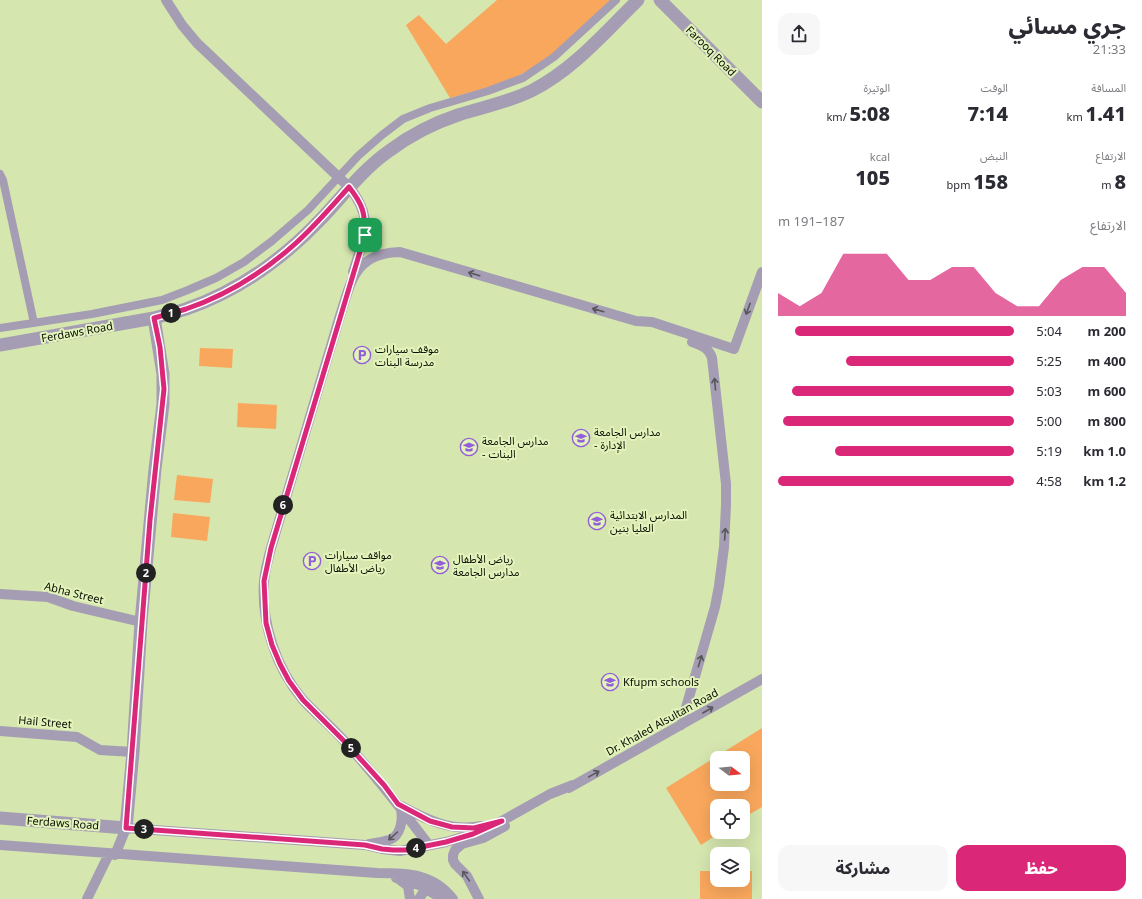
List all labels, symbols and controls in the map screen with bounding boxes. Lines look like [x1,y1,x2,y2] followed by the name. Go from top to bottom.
[1008,10,1126,40] text: جري مسائي
[778,13,820,55] button: share
[683,22,740,79] street label: Farooq Road
[1093,40,1126,58] text: 21:33
[864,80,890,95] text: الوتيرة
[980,80,1008,95] text: الوقت
[1091,80,1126,95] text: المسافة
[850,100,890,127] text: 5:08
[968,100,1008,127] text: 7:14
[1086,100,1126,127] text: 1.41
[826,109,850,124] text: /km
[1067,109,1086,124] text: km
[980,148,1008,163] text: النبض
[1096,148,1126,163] text: الارتفاع
[870,149,890,164] text: kcal
[855,164,890,191] text: 105
[973,168,1008,195] text: 158
[1114,168,1126,195] text: 8
[947,177,973,192] text: bpm
[1101,177,1114,192] text: m
[778,212,845,230] text: 187–191 m
[1090,216,1126,234] text: الارتفاع
[348,218,382,252] pin
[354,224,376,246] icon: arrive
[467,270,480,277] one-way arrow
[161,303,181,323] pin: 1
[744,303,752,315] one-way arrow
[168,305,174,320] text: 1
[592,306,605,313] one-way arrow
[40,318,114,345] street label: Ferdaws Road
[1036,322,1062,340] text: 5:04
[1088,322,1126,340] text: 200 m
[375,341,439,369] place label: موقف سيارات مدرسة البنات
[352,345,372,365] parking icon: موقف سيارات مدرسة البنات
[1036,352,1062,370] text: 5:25
[1088,352,1126,370] text: 400 m
[711,378,719,391] one-way arrow
[1036,382,1062,400] text: 5:03
[1088,382,1126,400] text: 600 m
[1036,412,1062,430] text: 5:00
[1088,412,1126,430] text: 800 m
[594,424,661,453] place label: مدارس الجامعة - الإدارة
[571,428,591,448] school or university icon: مدارس الجامعة - الإدارة
[482,433,549,461] place label: مدارس الجامعة - البنات
[459,437,479,457] school or university icon: مدارس الجامعة - البنات
[1036,442,1062,460] text: 5:19
[1083,442,1126,460] text: 1.0 km
[1036,472,1062,490] text: 4:58
[1083,472,1126,490] text: 1.2 km
[273,495,293,515] pin: 6
[280,497,286,512] text: 6
[610,507,687,535] place label: المدارس الابتدائية العليا بنين
[587,511,607,531] school or university icon: المدارس الابتدائية العليا بنين
[721,528,728,541] one-way arrow
[325,547,392,575] place label: مواقف سيارات رياض الأطفال
[302,551,322,571] parking icon: مواقف سيارات رياض الأطفال
[453,551,520,579] place label: رياض الأطفال مدارس الجامعة
[430,555,450,575] school or university icon: رياض الأطفال مدارس الجامعة
[136,563,156,583] pin: 2
[143,565,149,580] text: 2
[43,578,105,607] street label: Abha Street
[697,655,704,668] one-way arrow
[600,672,620,692] school or university icon: Kfupm schools
[623,674,699,689] place label: Kfupm schools
[603,684,721,759] street label: Dr. Khaled Alsultan Road
[702,705,714,713] one-way arrow
[18,712,72,731] street label: Hail Street
[341,738,361,758] pin: 5
[348,740,354,755] text: 5
[710,751,750,791] north arrow
[710,751,750,887] map controls
[588,769,600,777] one-way arrow
[710,799,750,839] button: locate
[26,812,100,833] street label: Ferdaws Road
[134,819,154,839] pin: 3
[141,821,147,836] text: 3
[388,831,398,840] one-way arrow
[406,838,426,858] pin: 4
[413,840,419,855] text: 4
[778,845,948,891] button: مشاركة
[956,845,1126,891] button: حفظ
[710,847,750,887] button: layers
[462,871,470,882] one-way arrow

